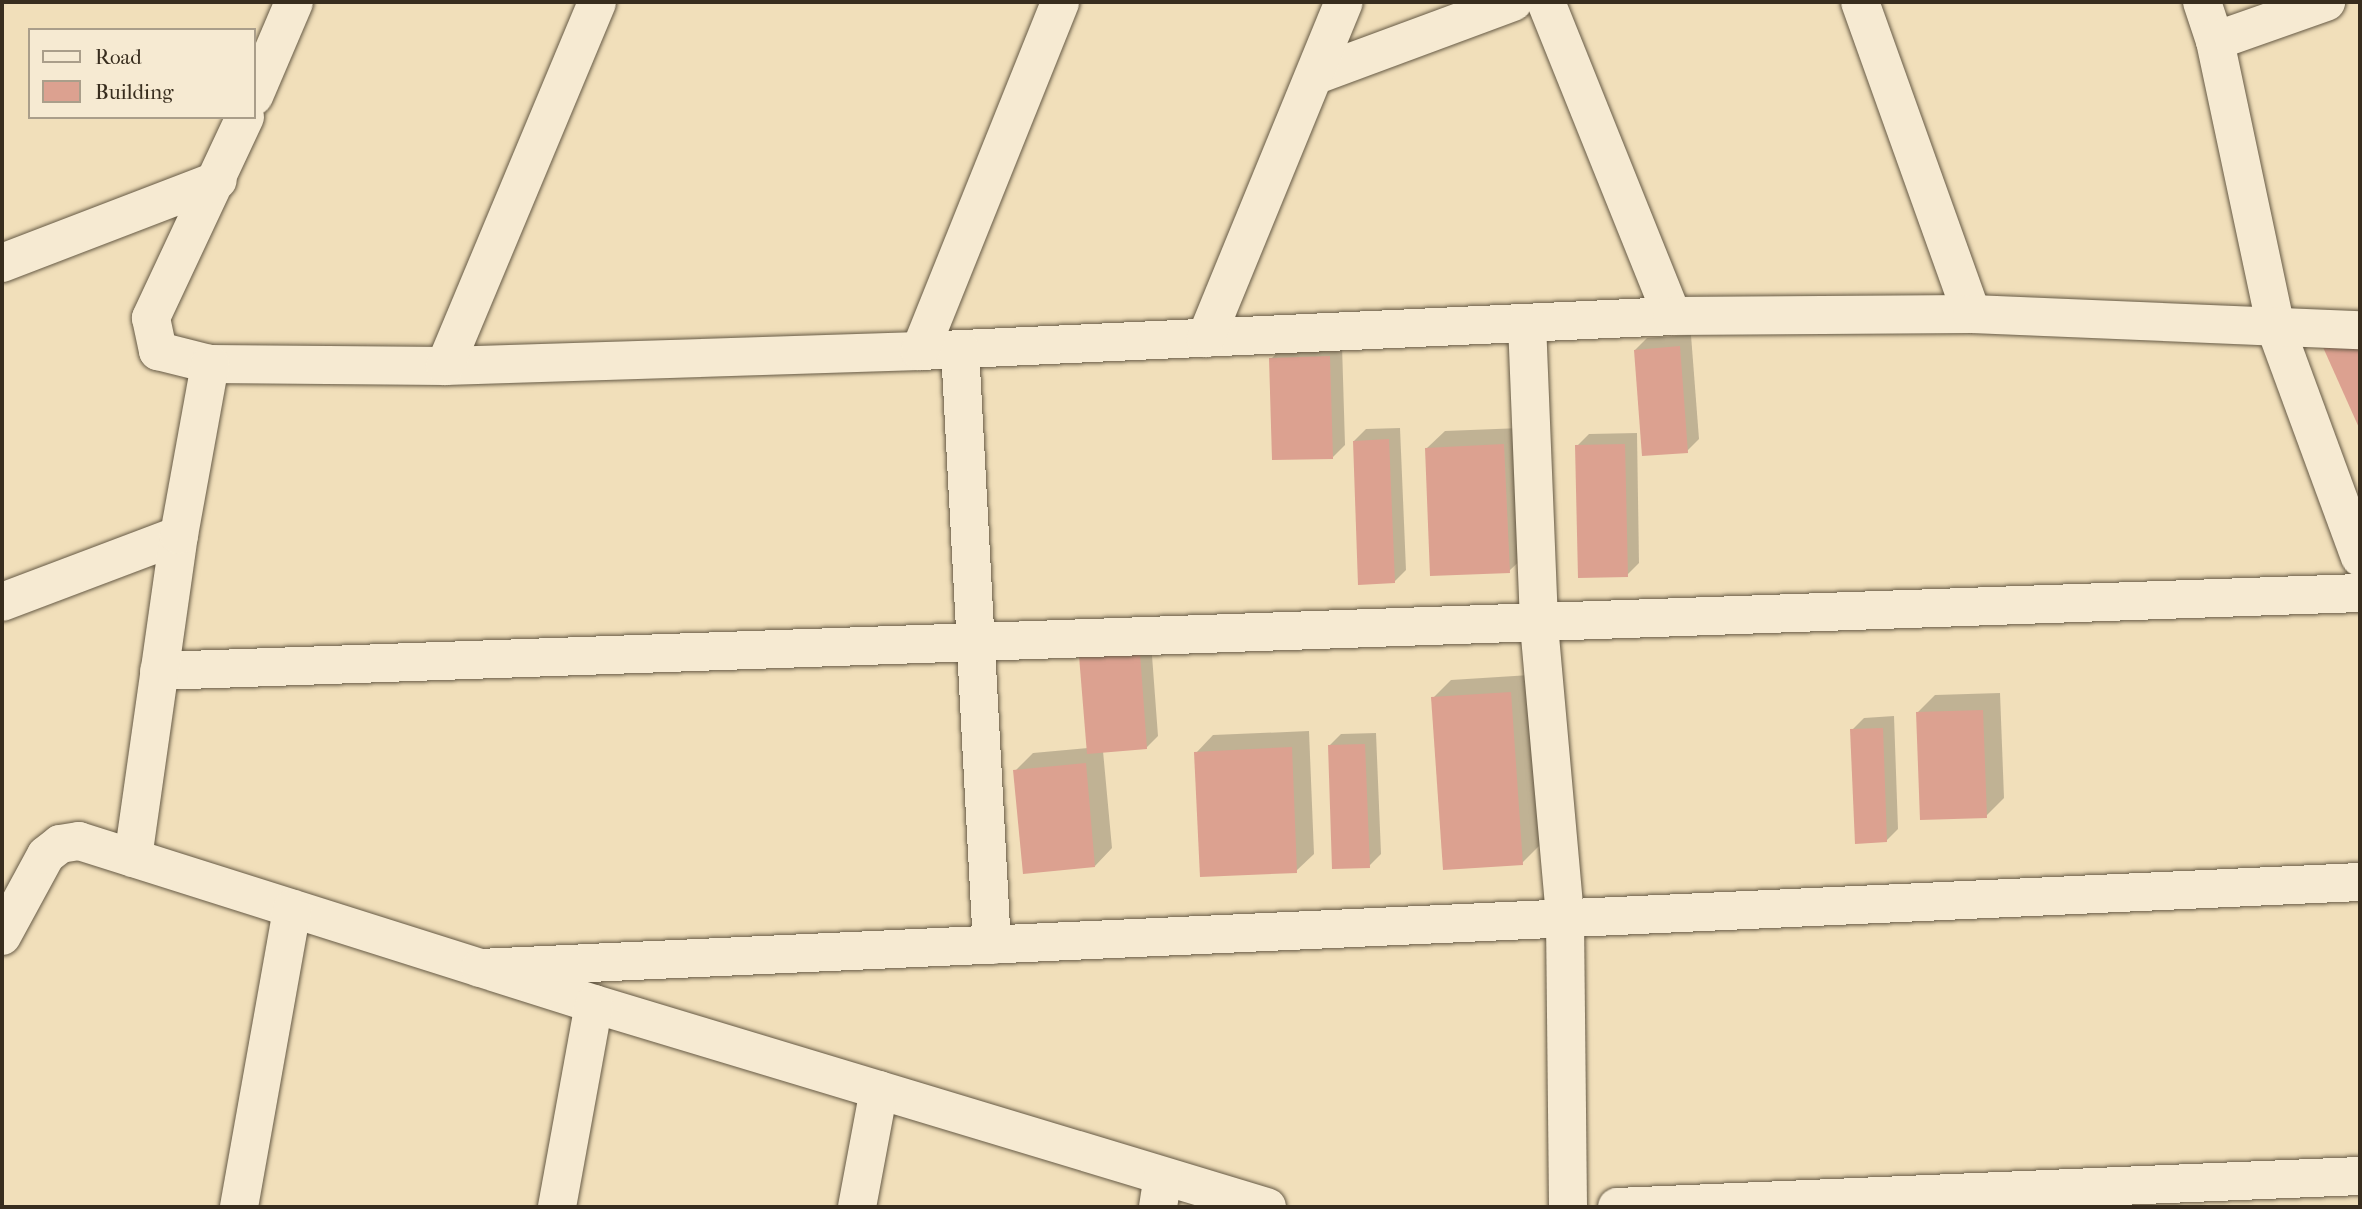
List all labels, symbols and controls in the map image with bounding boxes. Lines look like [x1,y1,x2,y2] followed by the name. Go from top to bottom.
[28,28,256,119] legend
[95,45,142,69] text: Road
[95,80,173,104] text: Building

